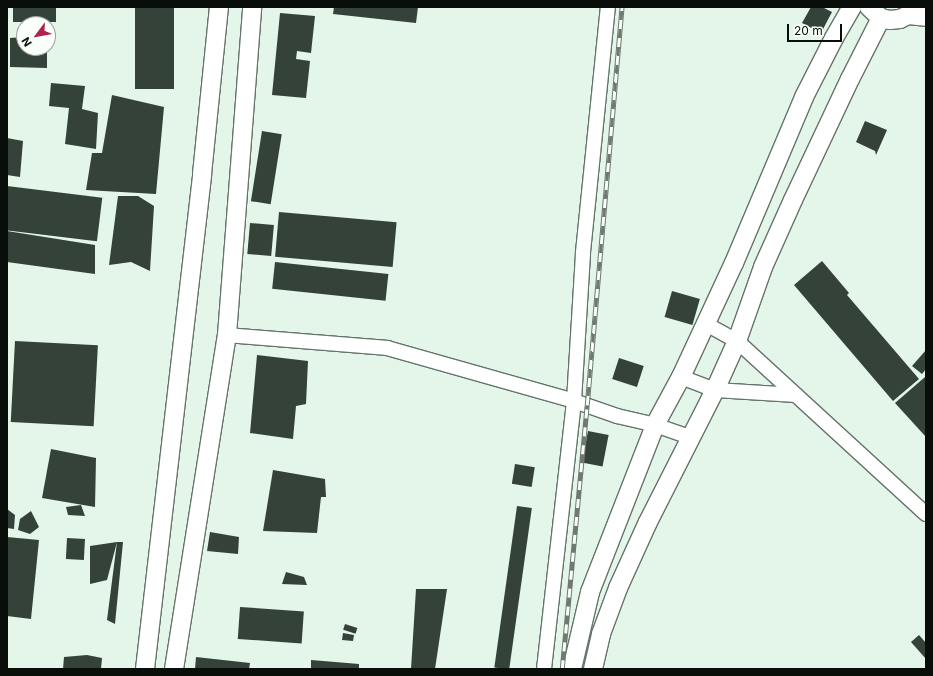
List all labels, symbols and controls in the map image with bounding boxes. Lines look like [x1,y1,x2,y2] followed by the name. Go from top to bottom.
[16,16,56,56] north arrow
[789,16,844,42] scale bar
[794,23,823,38] text: 20 m
[19,35,35,49] text: N

